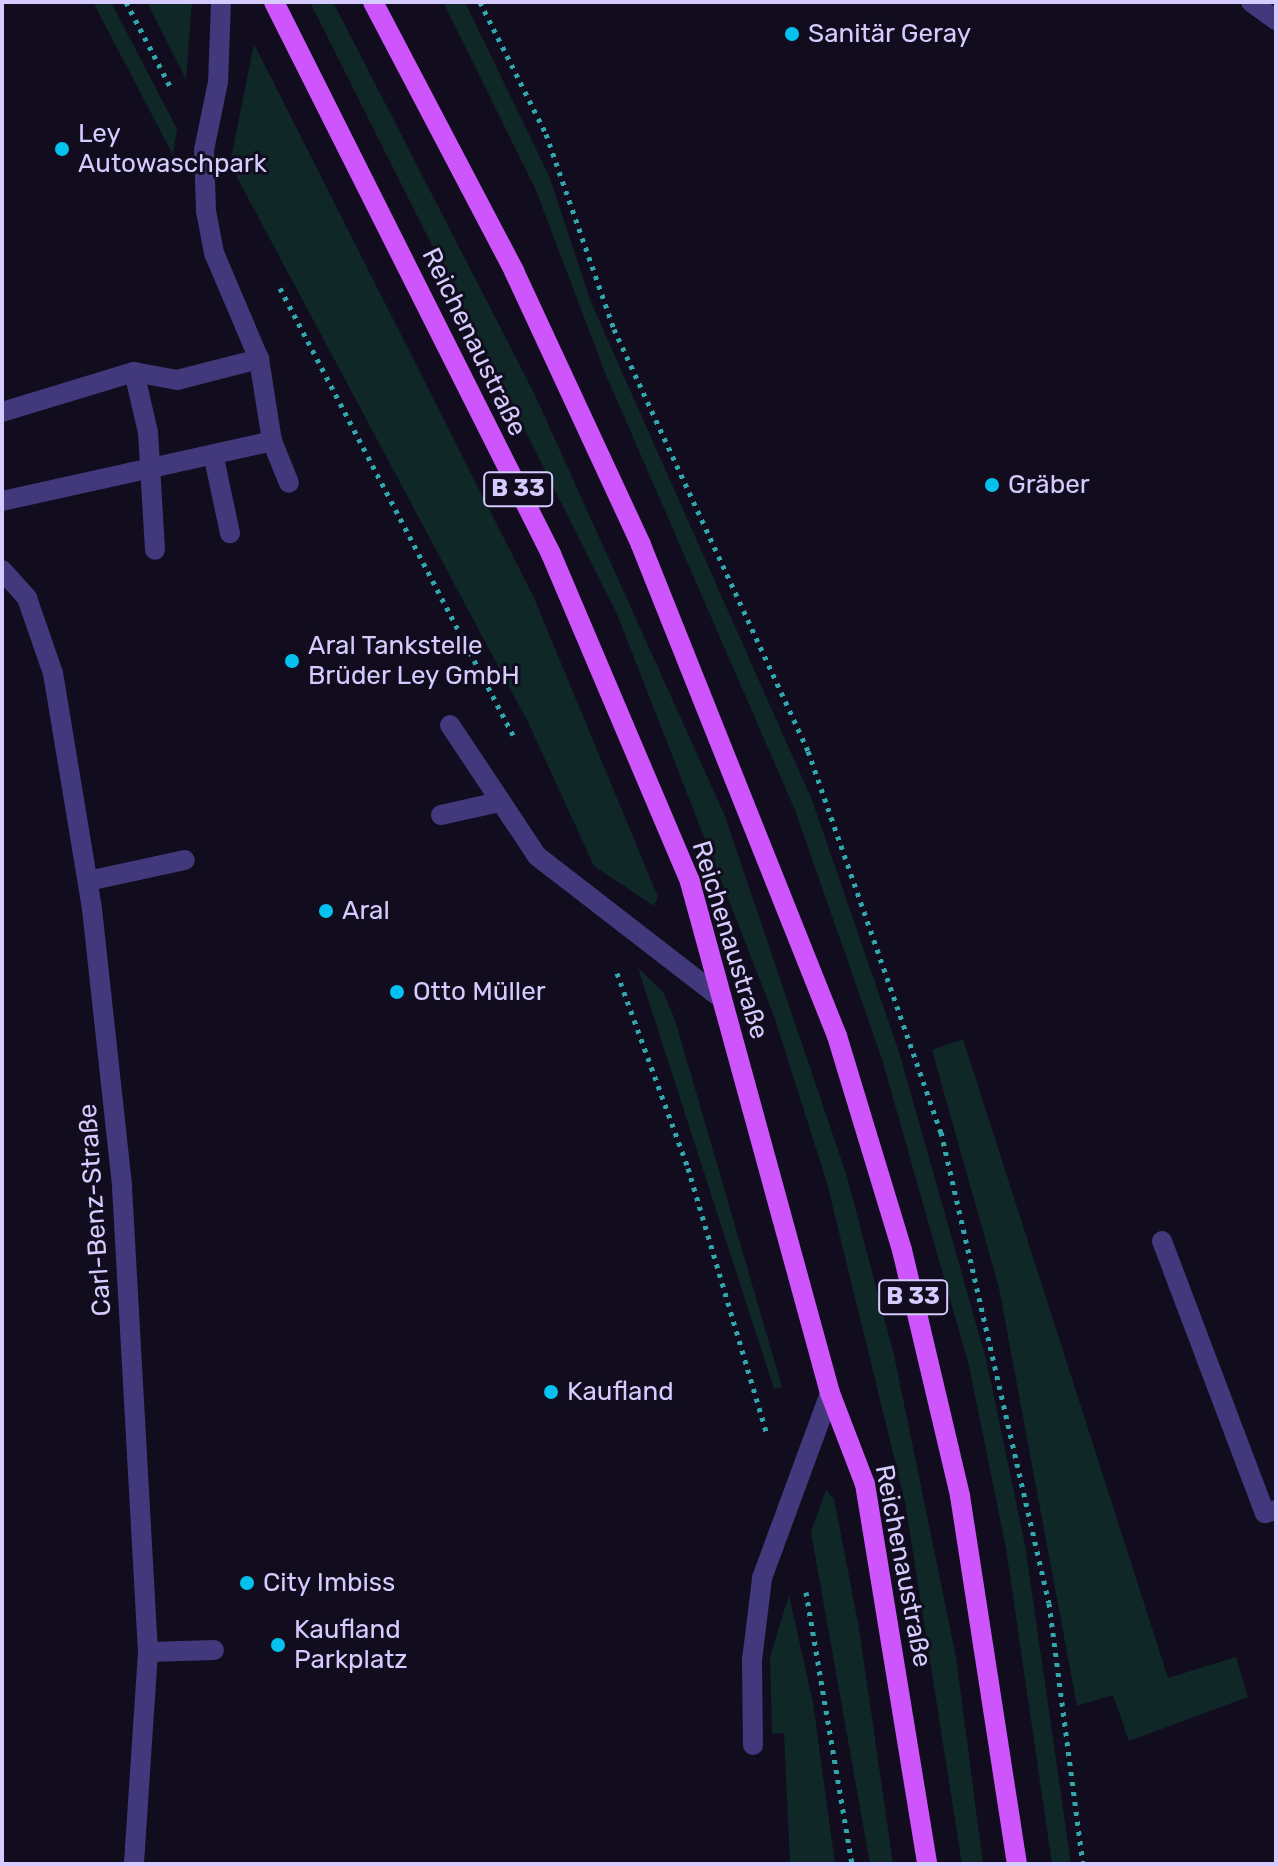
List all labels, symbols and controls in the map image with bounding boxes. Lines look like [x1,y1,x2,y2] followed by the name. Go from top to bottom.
[808,18,972,50] place label: Sanitär Geray
[783,25,801,43] marker: Sanitär Geray
[78,118,267,180] place label: Ley Autowaschpark
[53,140,71,158] marker: Ley Autowaschpark
[415,243,533,441] street label: Reichenaustraße
[482,469,554,509] road number: B 33
[1008,469,1090,501] place label: Gräber
[983,476,1001,494] marker: Gräber
[308,630,521,692] place label: Aral Tankstelle Brüder Ley GmbH
[283,652,301,670] marker: Aral Tankstelle Brüder Ley GmbH
[685,837,775,1043] street label: Reichenaustraße
[342,895,390,927] place label: Aral
[317,902,335,920] marker: Aral
[413,976,546,1008] place label: Otto Müller
[388,983,406,1001] marker: Otto Müller
[72,1103,118,1317] street label: Carl-Benz-Straße
[877,1277,949,1317] road number: B 33
[567,1376,674,1408] place label: Kaufland
[542,1383,560,1401] marker: Kaufland
[868,1462,938,1670] street label: Reichenaustraße
[263,1567,396,1599] place label: City Imbiss
[238,1574,256,1592] marker: City Imbiss
[294,1614,408,1676] place label: Kaufland Parkplatz
[269,1636,287,1654] marker: Kaufland Parkplatz

